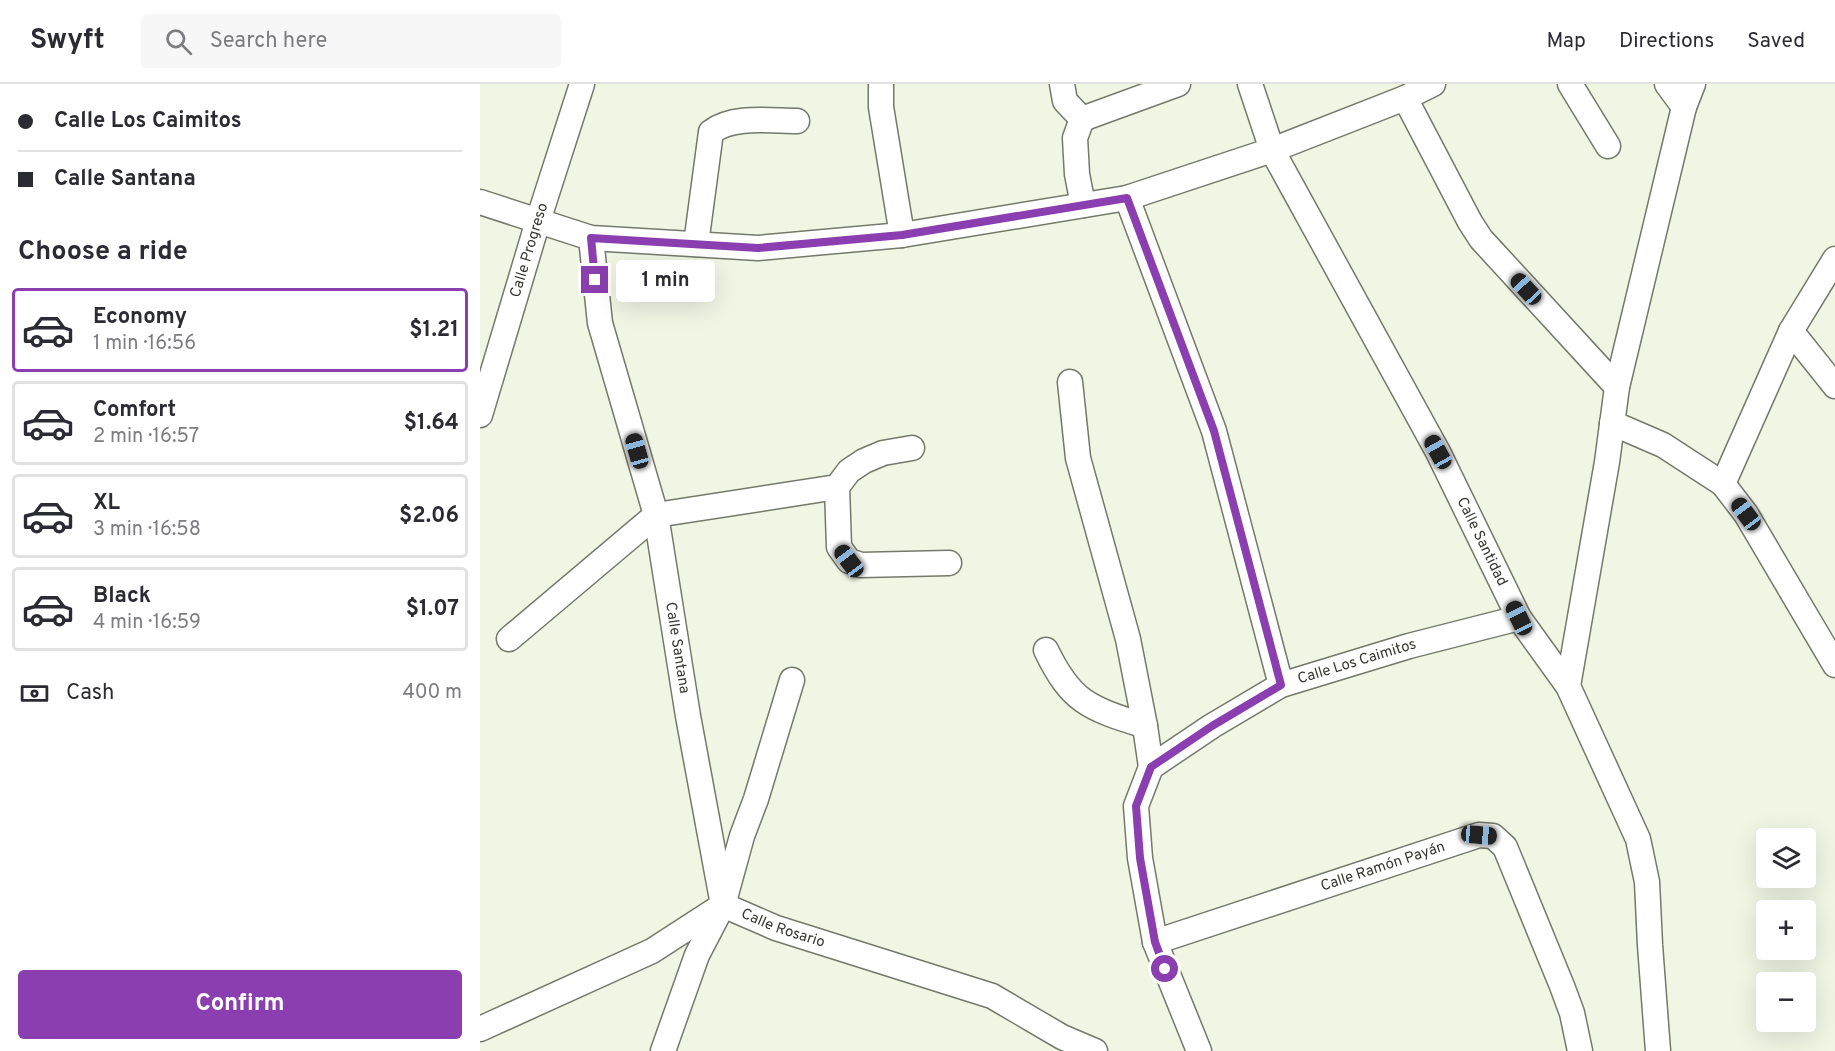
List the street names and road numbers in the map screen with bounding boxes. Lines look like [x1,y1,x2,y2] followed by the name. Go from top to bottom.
[506,201,553,300] street label: Calle Progreso
[1452,494,1511,589] street label: Calle Santidad
[660,601,694,695] street label: Calle Santana
[1295,635,1418,689] street label: Calle Los Caimitos
[1318,837,1447,896] street label: Calle Ramón Payán
[738,904,827,952] street label: Calle Rosario

